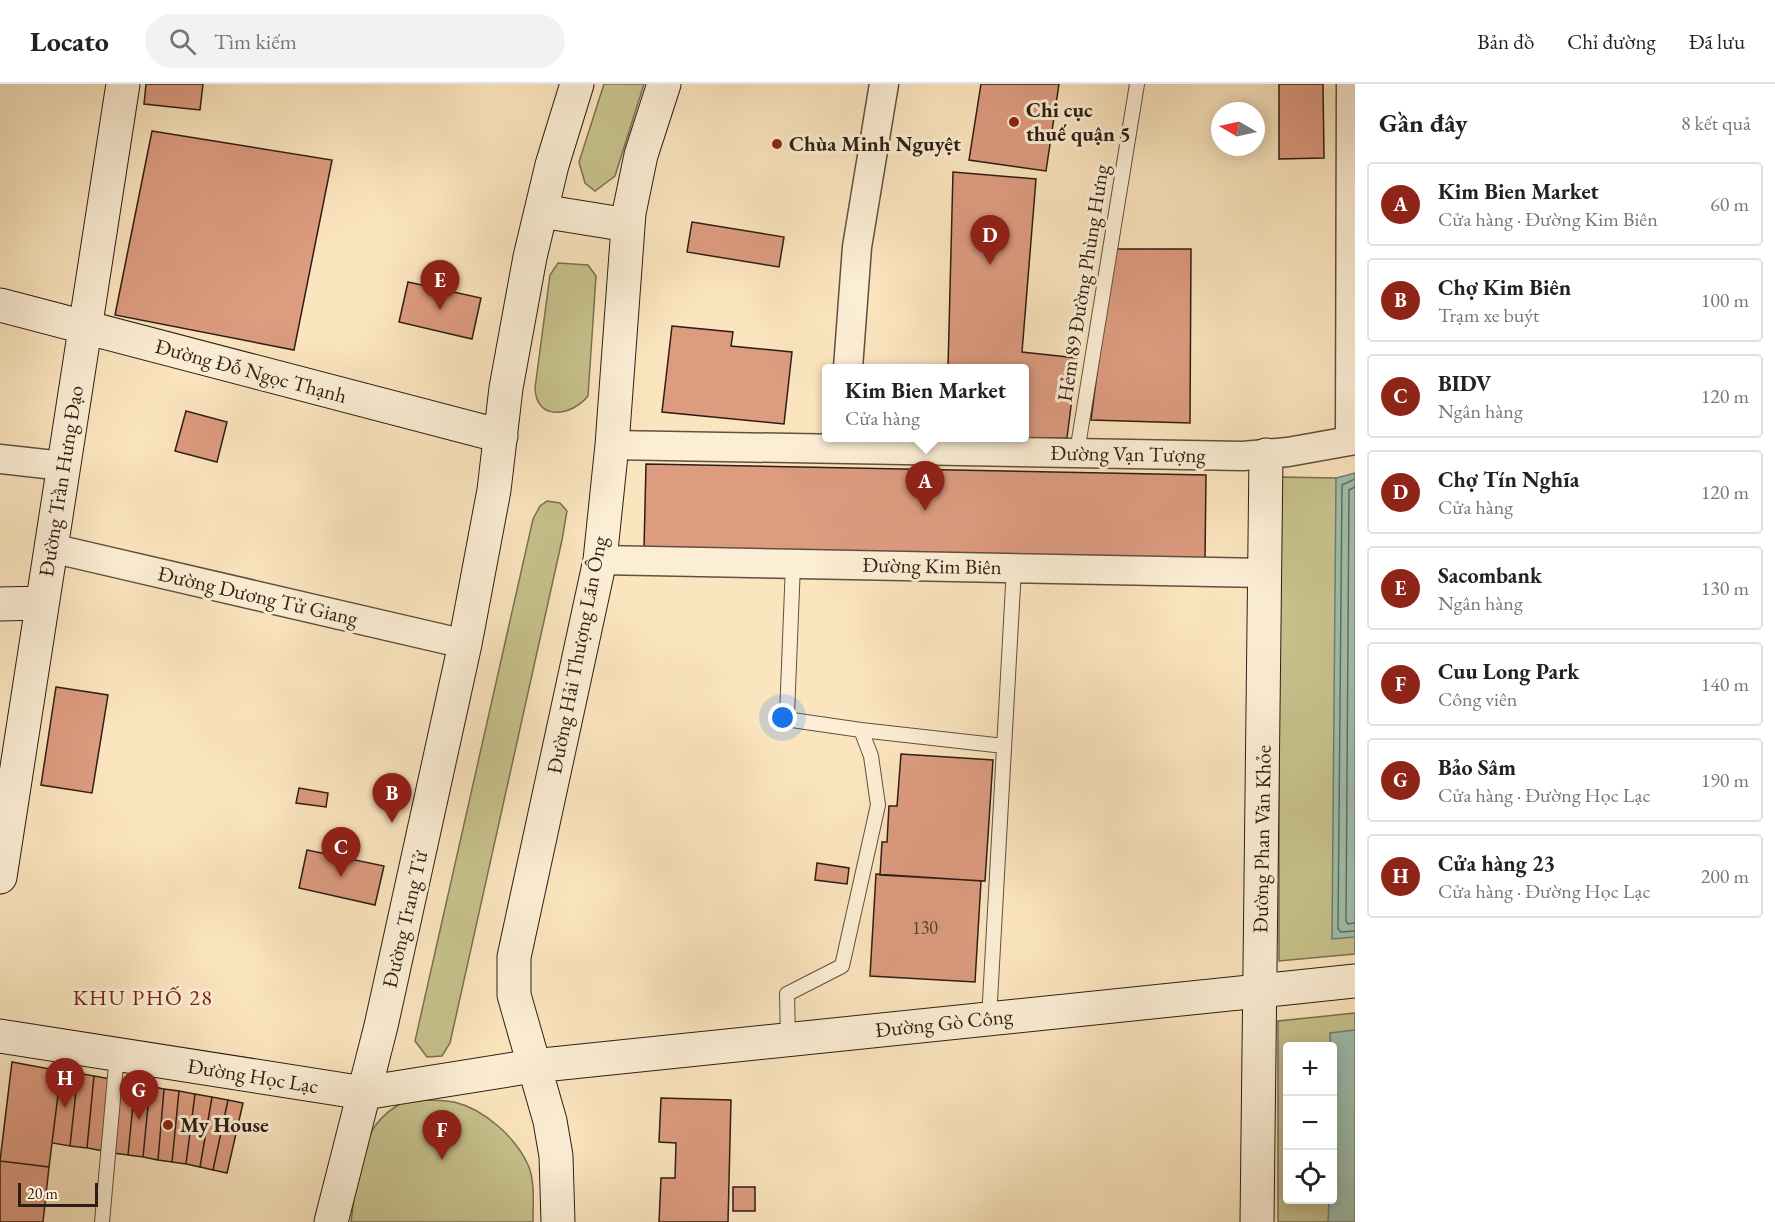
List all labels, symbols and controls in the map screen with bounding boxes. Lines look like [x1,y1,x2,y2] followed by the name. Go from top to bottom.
[145,14,565,68] search box
[30,23,109,59] text: Locato
[166,25,199,58] icon: search
[214,27,297,56] text: Tìm kiếm
[1477,28,1534,55] text: Bản đồ
[1567,28,1656,55] text: Chỉ đường
[1689,28,1745,55] text: Đã lưu
[1026,96,1131,147] place label: Chi cục thuế quận 5
[1211,102,1265,156] north arrow
[1379,106,1468,140] text: Gần đây
[1681,110,1751,136] text: 8 kết quả
[1007,115,1021,129] marker: Chi cục thuế quận 5
[789,130,961,157] place label: Chùa Minh Nguyệt
[770,137,784,151] marker: Chùa Minh Nguyệt
[1050,162,1115,403] street label: Hẻm 89 Đường Phùng Hưng
[1438,177,1599,206] text: Kim Bien Market
[1393,191,1408,217] text: A
[1710,191,1749,217] text: 60 m
[1438,206,1658,232] text: Cửa hàng · Đường Kim Biên
[970,216,1010,265] pin: D
[420,260,460,310] pin: E
[1438,273,1571,302] text: Chợ Kim Biên
[1394,287,1407,313] text: B
[1701,287,1749,313] text: 100 m
[1438,302,1539,328] text: Trạm xe buýt
[152,332,350,409] street label: Đường Đỗ Ngọc Thạnh
[822,364,1029,442] popup
[1438,369,1491,398] text: BIDV
[845,376,1006,405] text: Kim Bien Market
[32,383,89,578] street label: Đường Trần Hưng Đạo
[1393,383,1408,409] text: C
[1701,383,1749,409] text: 120 m
[1438,398,1523,424] text: Ngân hàng
[845,405,920,431] text: Cửa hàng
[1050,439,1207,468] street label: Đường Vạn Tượng
[906,462,944,511] pin: A
[1438,465,1579,494] text: Chợ Tín Nghĩa
[1393,479,1408,505] text: D
[1701,479,1749,505] text: 120 m
[1438,494,1513,520] text: Cửa hàng
[540,533,613,776] street label: Đường Hải Thượng Lãn Ông
[862,551,1002,580] street label: Đường Kim Biên
[155,559,362,632] street label: Đường Dương Tử Giang
[1438,561,1542,590] text: Sacombank
[1395,575,1406,601] text: E
[1701,575,1749,601] text: 130 m
[1438,590,1523,616] text: Ngân hàng
[1438,657,1579,686] text: Cuu Long Park
[1395,671,1406,697] text: F
[1701,671,1749,697] text: 140 m
[1438,686,1517,712] text: Công viên
[768,703,797,732] your location
[1246,745,1277,933] street label: Đường Phan Văn Khỏe
[1438,753,1516,782] text: Bảo Sâm
[1393,767,1408,793] text: G
[1701,767,1749,793] text: 190 m
[372,774,412,823] pin: B
[1438,782,1651,808] text: Cửa hàng · Đường Học Lạc
[322,828,360,877] pin: C
[376,847,433,990] street label: Đường Trang Tử
[1438,849,1555,878] text: Cửa hàng 23
[1392,863,1409,889] text: H
[1701,863,1749,889] text: 200 m
[1438,878,1651,904] text: Cửa hàng · Đường Học Lạc
[912,916,938,939] house number: 130
[73,983,213,1012] district label: KHU PHỐ 28
[874,1002,1015,1043] street label: Đường Gò Công
[1283,1042,1337,1204] map controls
[1283,1042,1337,1096] button: +
[186,1052,320,1099] street label: Đường Học Lạc
[46,1058,84,1108] pin: H
[120,1070,158,1120] pin: G
[1283,1096,1337,1150] button: −
[422,1110,462,1160] pin: F
[180,1111,269,1138] place label: My House
[161,1118,175,1132] marker: My House
[1283,1150,1337,1204] button: locate
[18,1180,98,1208] scale bar
[27,1183,58,1204] text: 20 m

